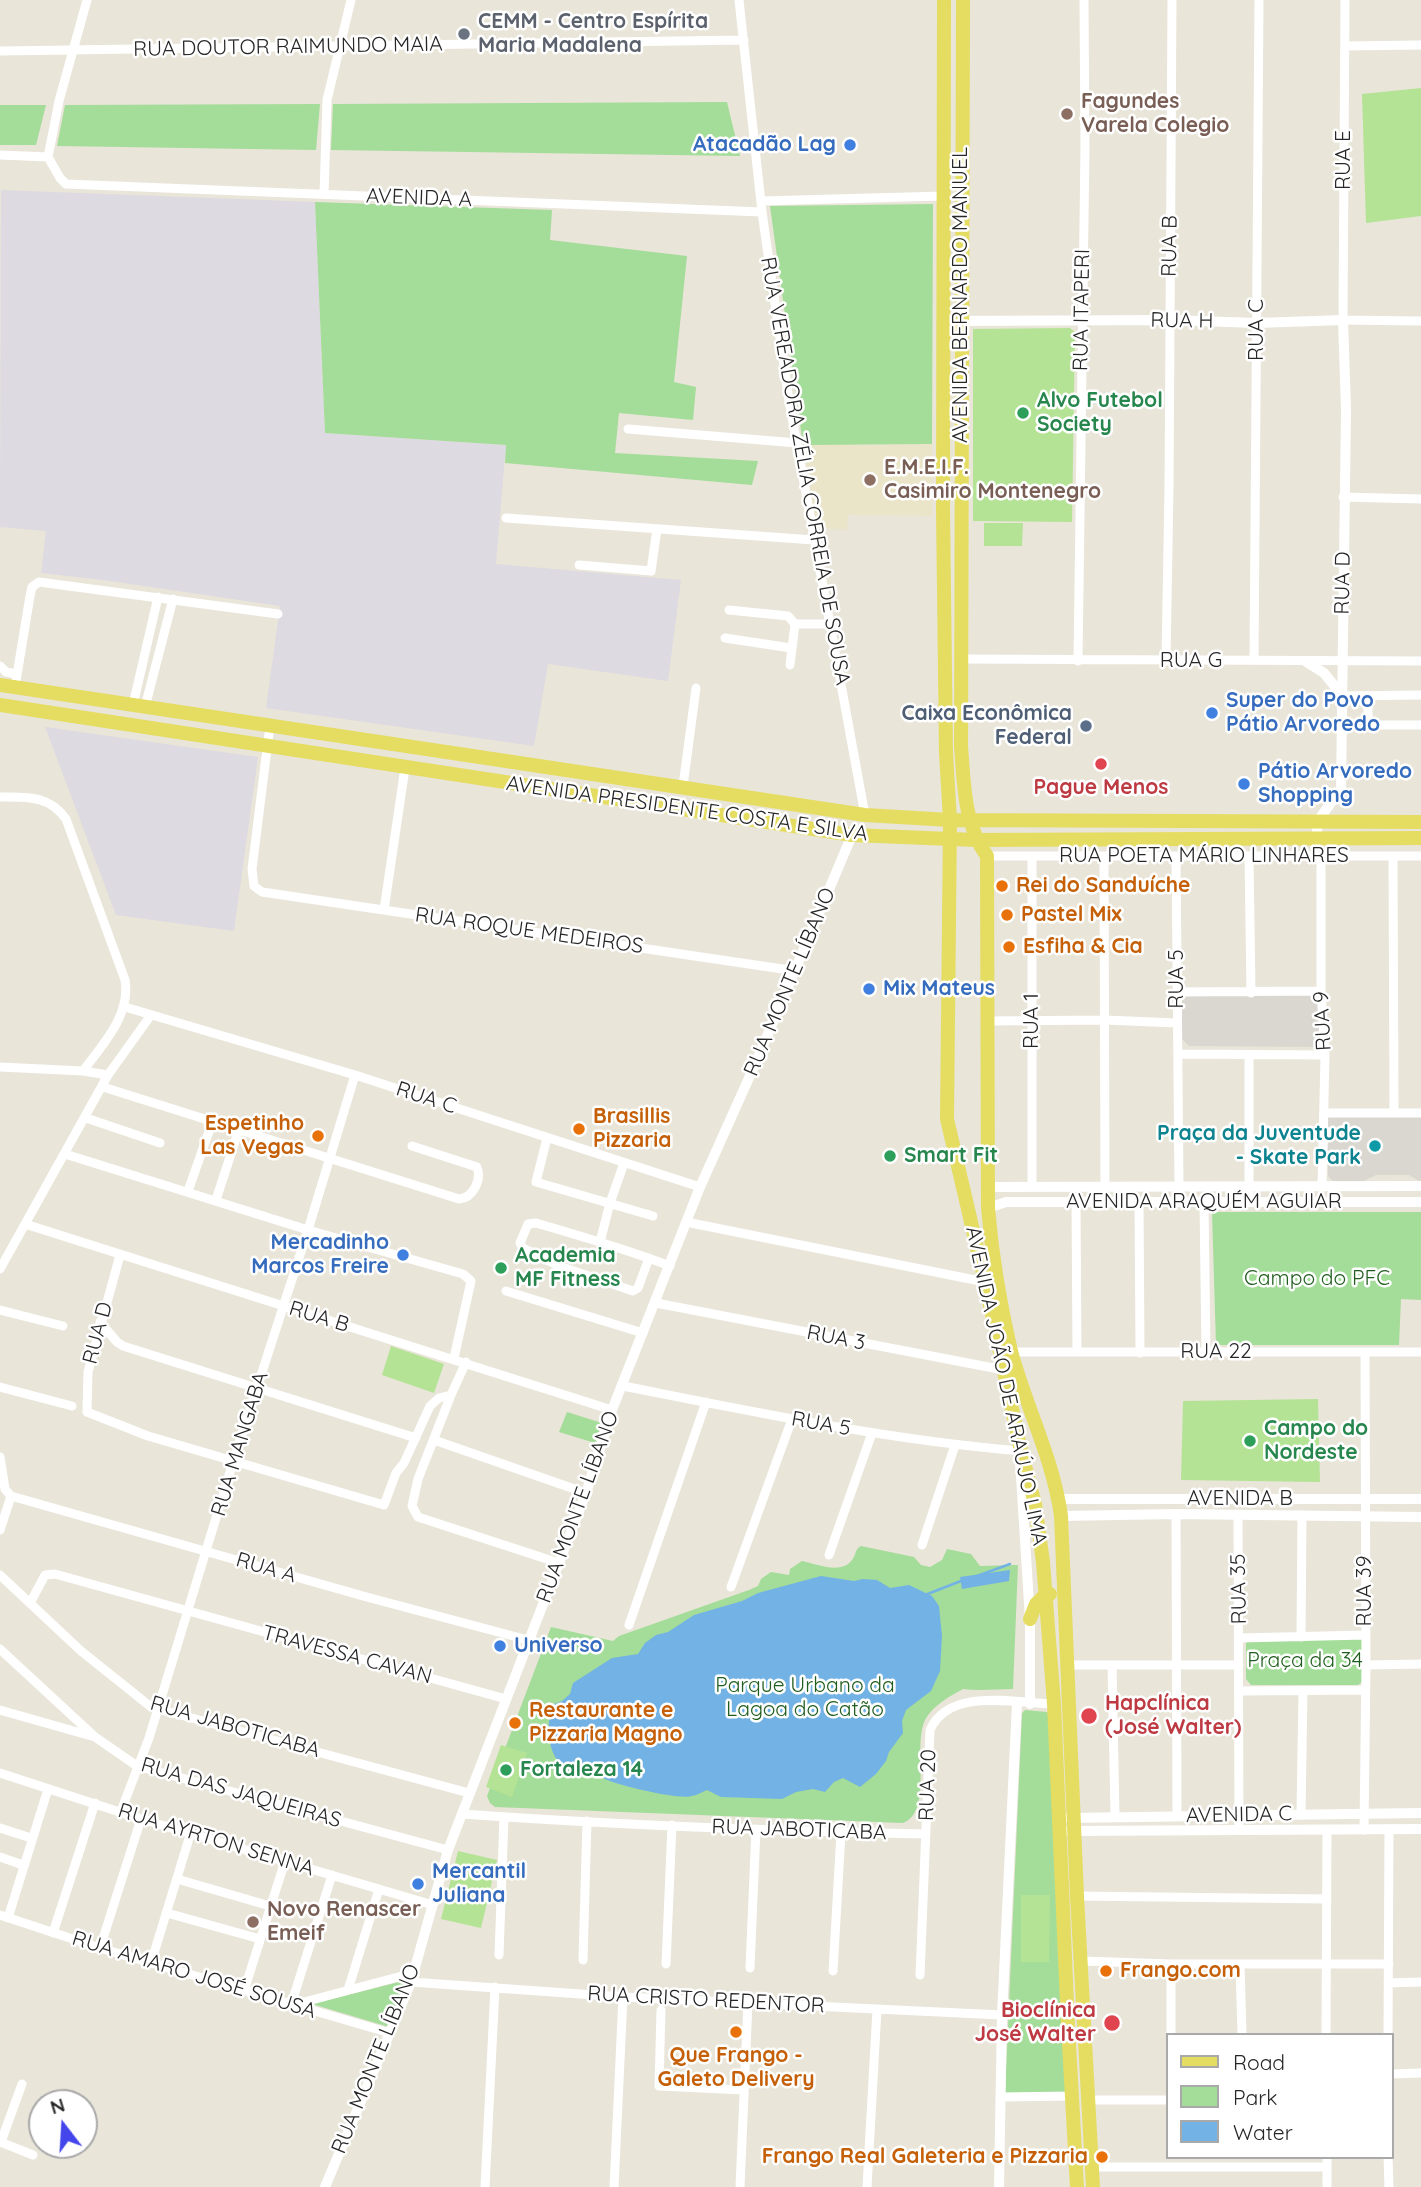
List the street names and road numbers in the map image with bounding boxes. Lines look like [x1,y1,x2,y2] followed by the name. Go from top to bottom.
[133,32,443,62] street label: RUA DOUTOR RAIMUNDO MAIA
[1331,130,1357,190] street label: RUA E
[948,147,974,443] street label: AVENIDA BERNARDO MANUEL
[366,184,472,212] street label: AVENIDA A
[1157,215,1183,277] street label: RUA B
[1068,249,1096,371] street label: RUA ITAPERI
[755,255,855,687] street label: RUA VEREADORA ZÉLIA CORREIA DE SOUSA
[1244,299,1270,361] street label: RUA C
[1150,308,1214,334] street label: RUA H
[1330,551,1356,615] street label: RUA D
[1160,648,1222,674] street label: RUA G
[505,771,869,847] street label: AVENIDA PRESIDENTE COSTA E SILVA
[1059,843,1349,869] street label: RUA POETA MÁRIO LINHARES
[739,884,841,1080] street label: RUA MONTE LÍBANO
[413,903,645,959] street label: RUA ROQUE MEDEIROS
[1164,949,1190,1009] street label: RUA 5
[1309,990,1337,1052] street label: RUA 9
[1019,993,1045,1049] street label: RUA 1
[393,1076,459,1120] street label: RUA C
[1066,1189,1342,1215] street label: AVENIDA ARAQUÉM AGUIAR
[960,1224,1052,1548] street label: AVENIDA JOÃO DE ARAÚJO LIMA
[286,1296,352,1338] street label: RUA B
[78,1299,118,1367] street label: RUA D
[805,1320,867,1356] street label: RUA 3
[1180,1339,1252,1365] street label: RUA 22
[206,1369,274,1519] street label: RUA MANGABA
[790,1406,852,1442] street label: RUA 5
[532,1408,624,1606] street label: RUA MONTE LÍBANO
[1187,1486,1293,1512] street label: AVENIDA B
[233,1547,299,1589] street label: RUA A
[1226,1554,1252,1624] street label: RUA 35
[1352,1556,1378,1626] street label: RUA 39
[259,1620,435,1690] street label: TRAVESSA CAVAN
[147,1691,323,1763] street label: RUA JABOTICABA
[914,1748,942,1822] street label: RUA 20
[138,1752,344,1834] street label: RUA DAS JAQUEIRAS
[115,1798,317,1882] street label: RUA AYRTON SENNA
[1186,1801,1292,1829] street label: AVENIDA C
[711,1814,887,1846] street label: RUA JABOTICABA
[69,1926,319,2024] street label: RUA AMARO JOSÉ SOUSA
[326,1961,426,2157] street label: RUA MONTE LÍBANO
[587,1981,825,2019] street label: RUA CRISTO REDENTOR

